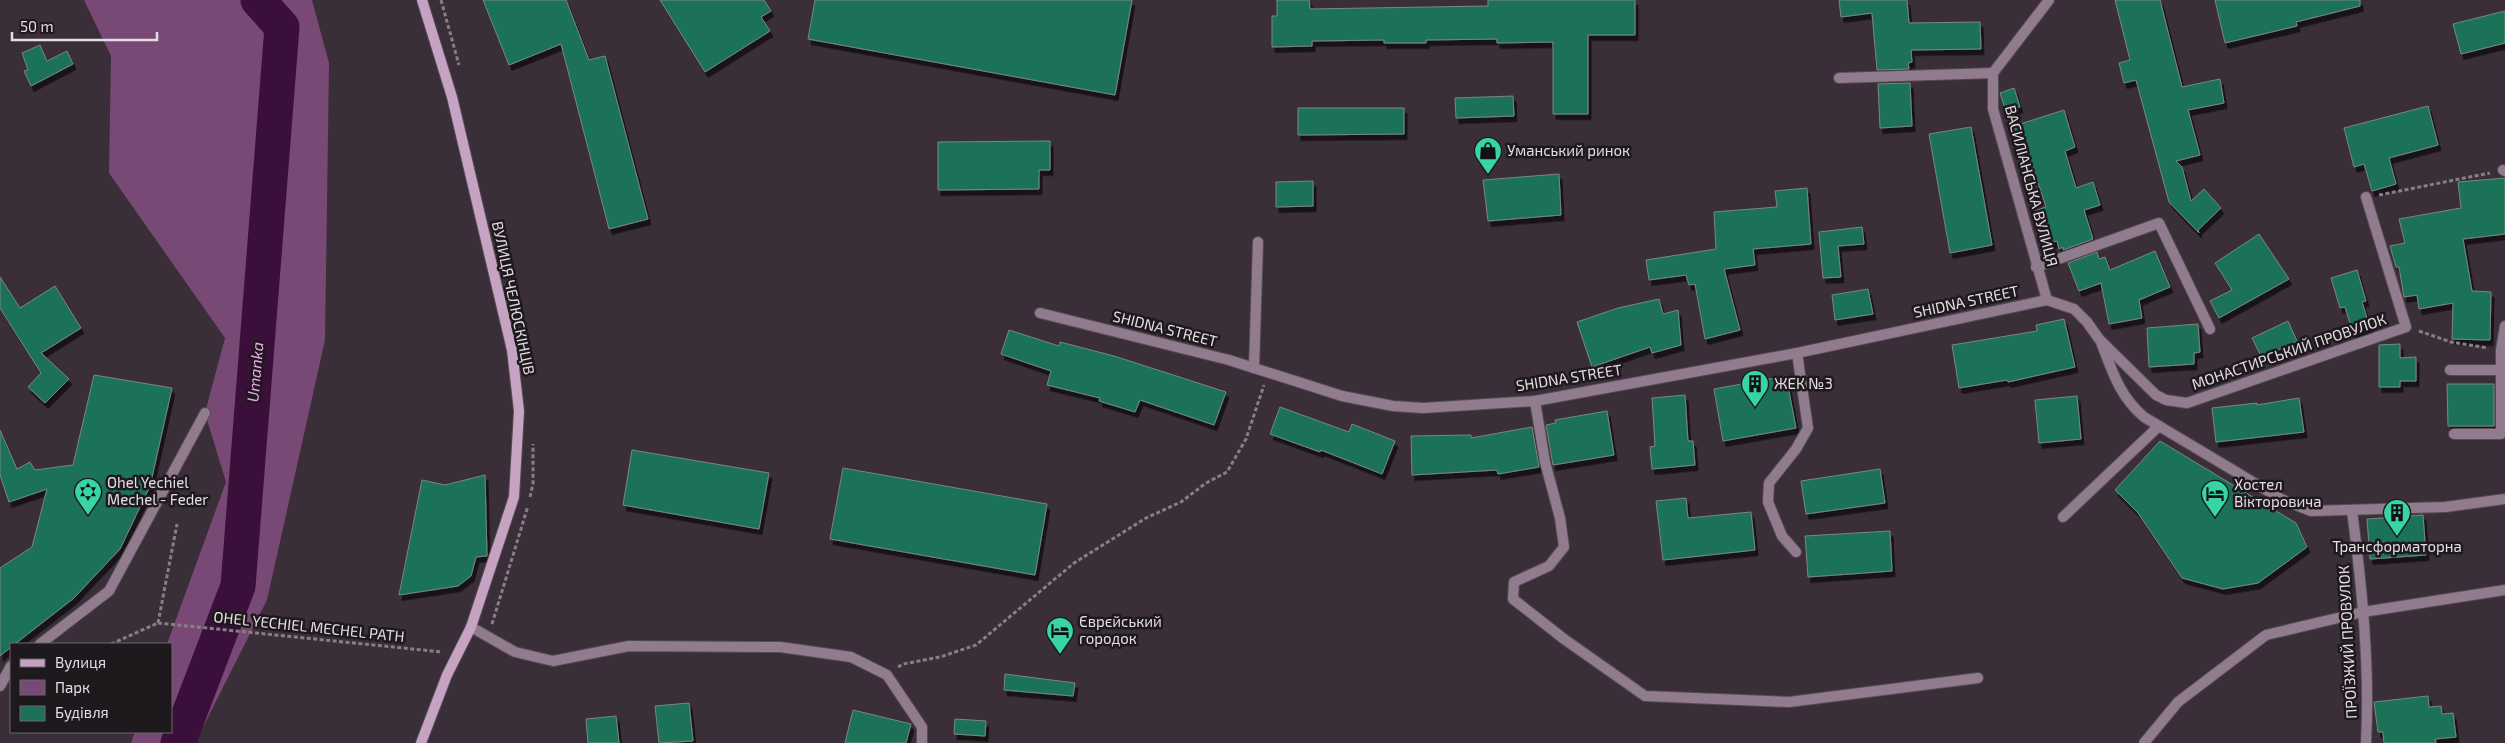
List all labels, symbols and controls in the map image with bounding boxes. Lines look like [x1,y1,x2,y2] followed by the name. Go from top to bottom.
[12,10,158,42] scale bar
[20,17,54,35] text: 50 m
[2002,103,2062,268] street label: ВАСИЛІАНСЬКА ВУЛИЦЯ
[1473,136,1503,175] shop icon: Уманський ринок
[1507,141,1630,159] place label: Уманський ринок
[489,219,539,376] street label: ВУЛИЦЯ ЧЕЛЮСКІНЦІВ
[1912,281,2020,321] street label: SHIDNA STREET
[1111,306,1220,350] street label: SHIDNA STREET
[2189,309,2388,393] street label: МОНАСТИРСЬКИЙ ПРОВУЛОК
[242,341,267,403] water label: Umanka
[1515,360,1623,394] street label: SHIDNA STREET
[1740,369,1770,408] building icon: ЖЕК №3
[1774,374,1833,392] place label: ЖЕК №3
[107,473,208,508] place label: Ohel Yechiel Mechel - Feder
[2234,475,2322,510] place label: Хостел Вікторовича
[73,477,103,516] synagogue icon: Ohel Yechiel Mechel - Feder
[2200,479,2230,518] hotel icon: Хостел Вікторовича
[2382,498,2412,537] building icon: Трансформаторна
[2332,537,2462,555] place label: Трансформаторна
[2334,565,2360,719] street label: ПРОЇЗЖИЙ ПРОВУЛОК
[213,607,405,645] street label: OHEL YECHIEL MECHEL PATH
[1079,612,1162,647] place label: Єврєйський городок
[1045,616,1075,655] hotel icon: Єврєйський городок
[10,643,172,733] legend
[55,653,106,672] text: Вулиця
[55,678,90,696] text: Парк
[55,703,109,722] text: Будівля

